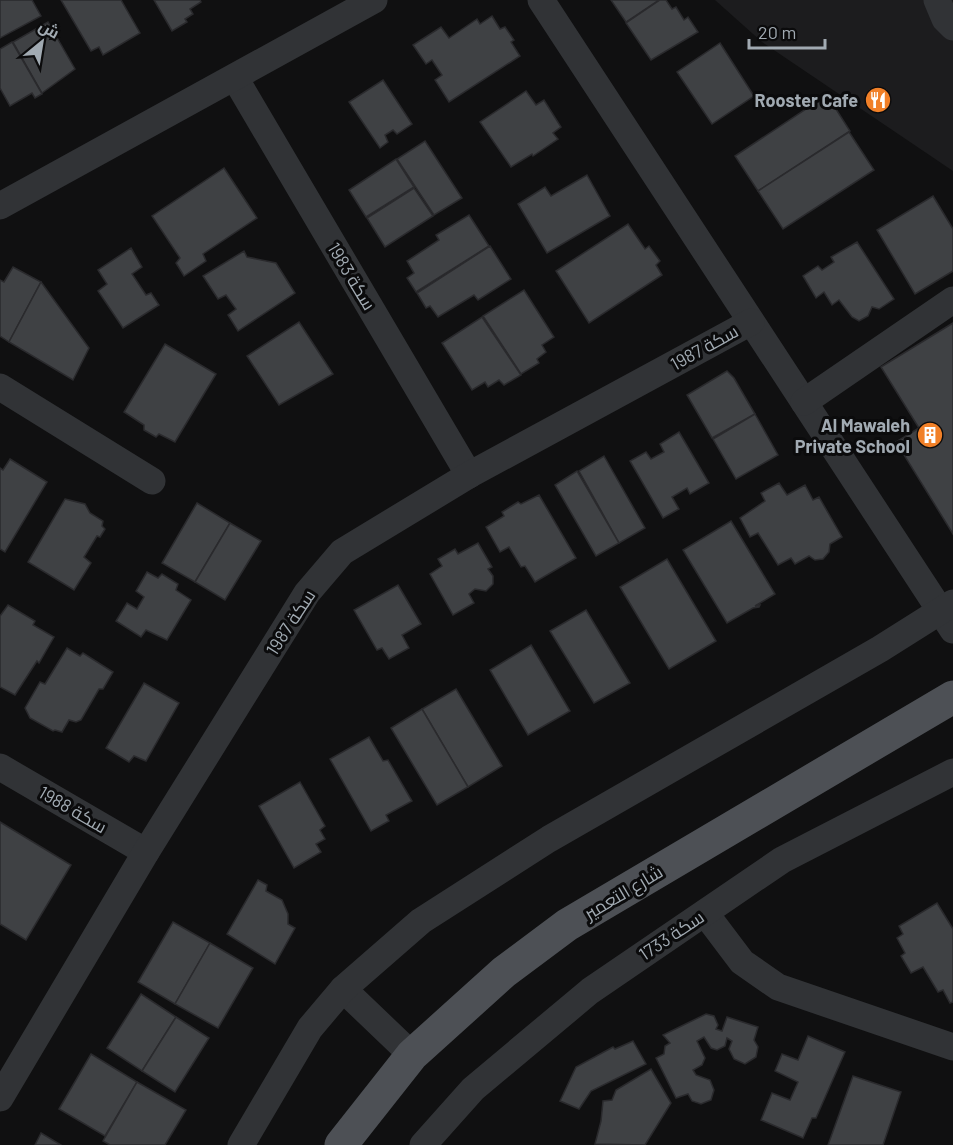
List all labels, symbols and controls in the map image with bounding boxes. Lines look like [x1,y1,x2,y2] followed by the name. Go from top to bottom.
[12,12,72,72] north arrow
[749,12,826,50] scale bar
[36,15,63,43] text: ش
[758,21,796,43] text: 20 m
[863,85,893,115] restaurant icon: Rooster Cafe
[755,89,858,111] place label: Rooster Cafe
[323,238,381,314] street label: سكة 1983
[666,319,742,375] street label: سكة 1987
[795,414,910,457] place label: Al Mawaleh Private School
[915,420,945,450] building icon: Al Mawaleh Private School
[261,585,319,659] street label: سكة 1987
[35,781,111,837] street label: سكة 1988
[579,860,667,926] street label: شارع التعمير
[634,905,708,965] street label: سكة 1733

